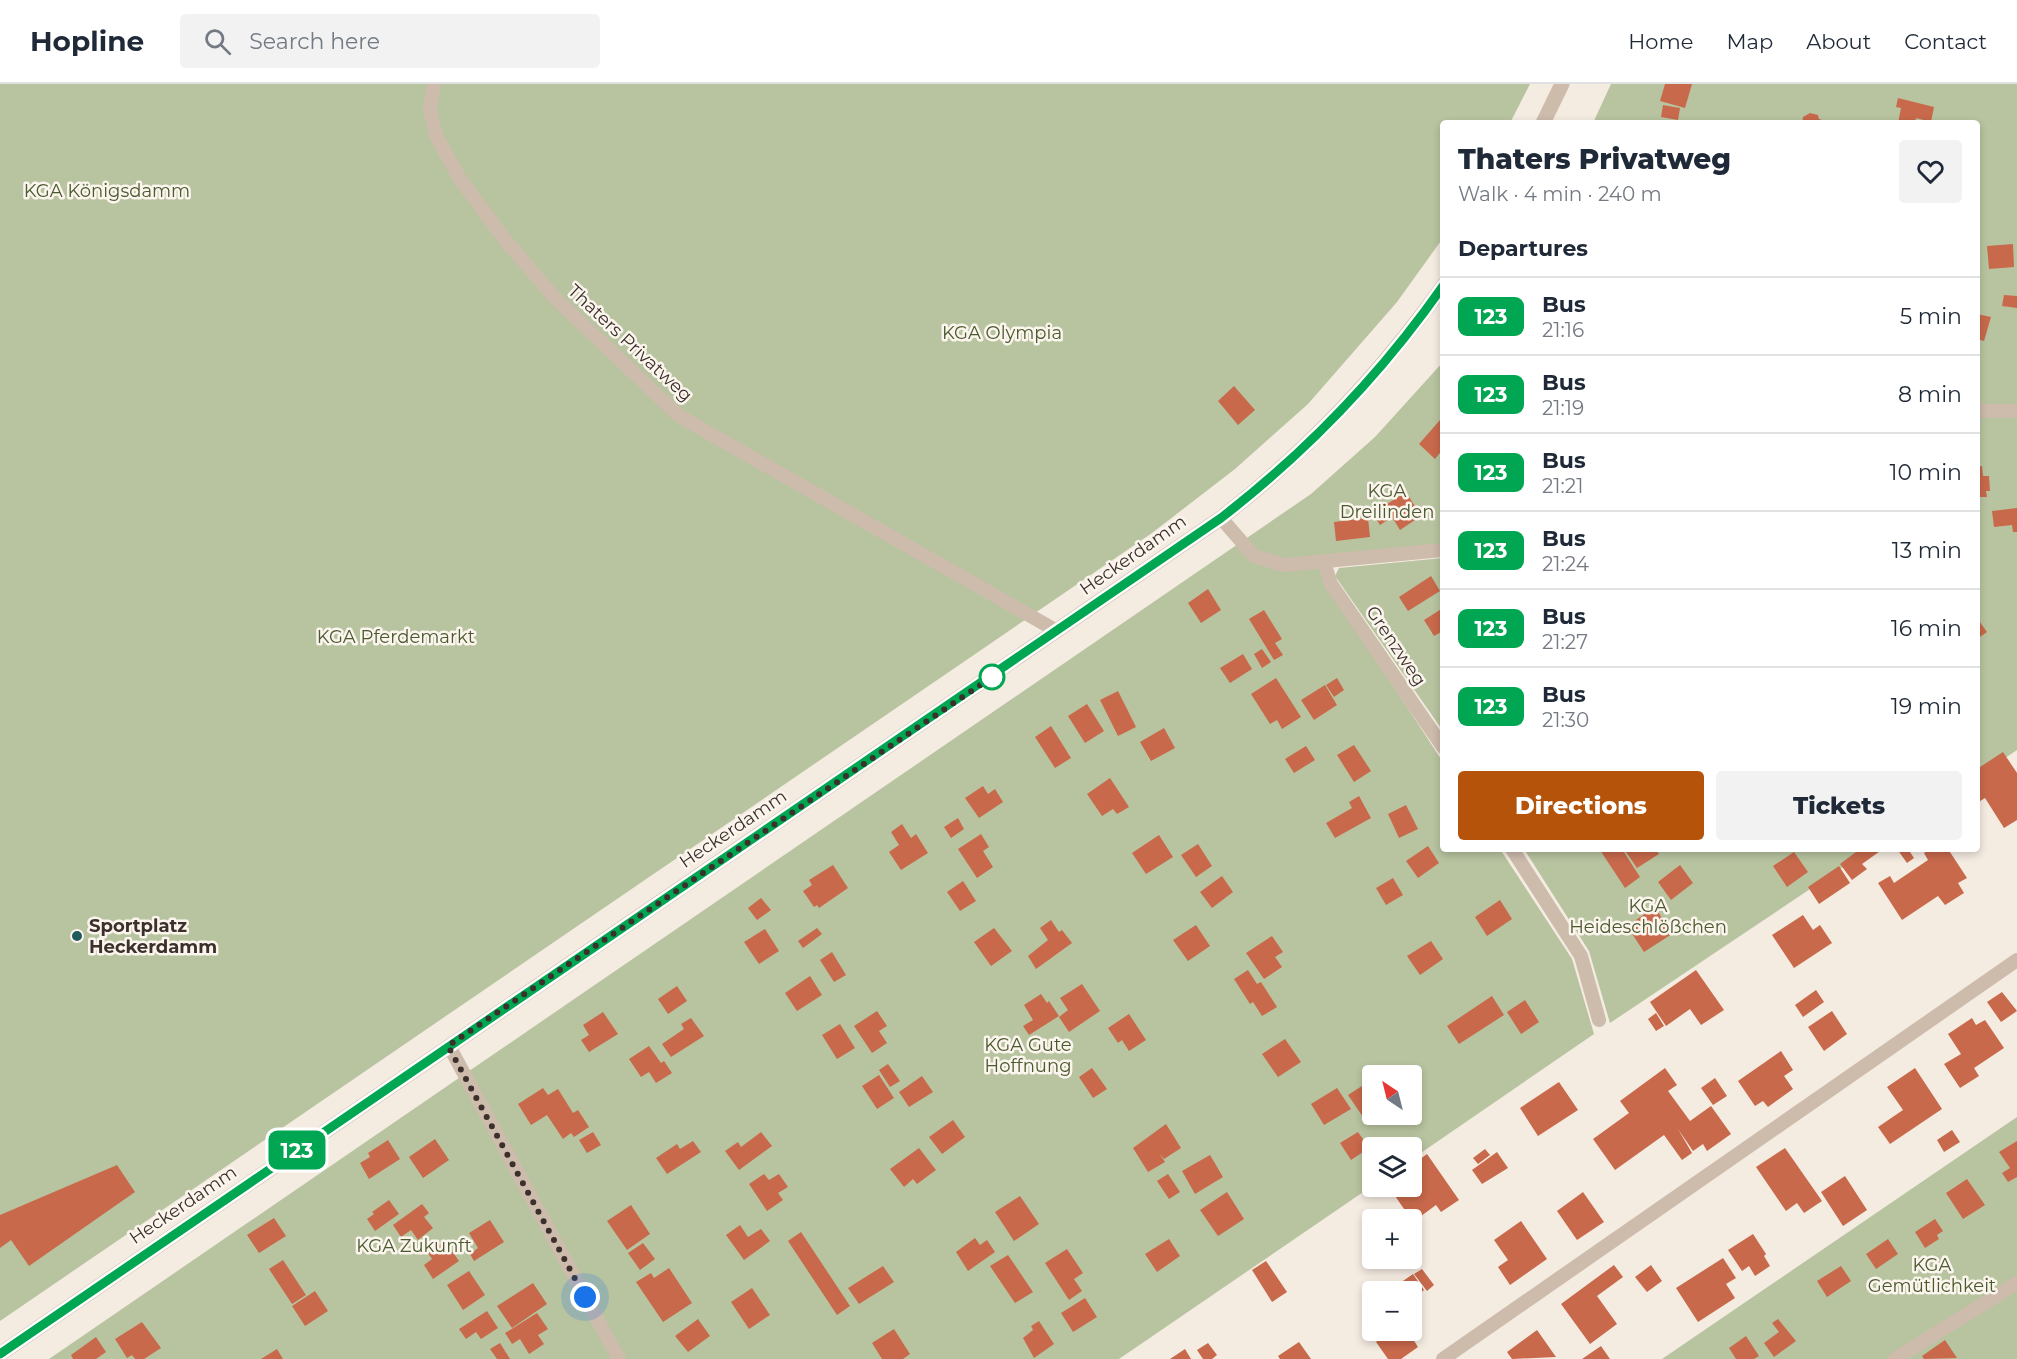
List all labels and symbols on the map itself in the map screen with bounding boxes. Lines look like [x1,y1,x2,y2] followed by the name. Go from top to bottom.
[24,180,190,202] park label: KGA Königsdamm
[563,280,697,406] street label: Thaters Privatweg
[942,322,1062,344] park label: KGA Olympia
[1340,480,1434,523] park label: KGA Dreilinden
[1076,510,1190,600] street label: Heckerdamm
[1361,602,1431,690] street label: Grenzweg
[317,626,475,648] park label: KGA Pferdemarkt
[979,664,1005,690] unlabelled marker
[675,785,791,873] street label: Heckerdamm
[1569,895,1727,938] park label: KGA Heideschlößchen
[89,915,217,958] place label: Sportplatz Heckerdamm
[70,929,84,943] marker: Sportplatz Heckerdamm
[984,1034,1072,1077] park label: KGA Gute Hoffnung
[1362,1065,1422,1125] north arrow
[262,1130,332,1170] line badge: 123
[125,1161,241,1249] street label: Heckerdamm
[356,1235,472,1257] park label: KGA Zukunft
[1868,1254,1996,1297] park label: KGA Gemütlichkeit
[570,1282,600,1312] your location

